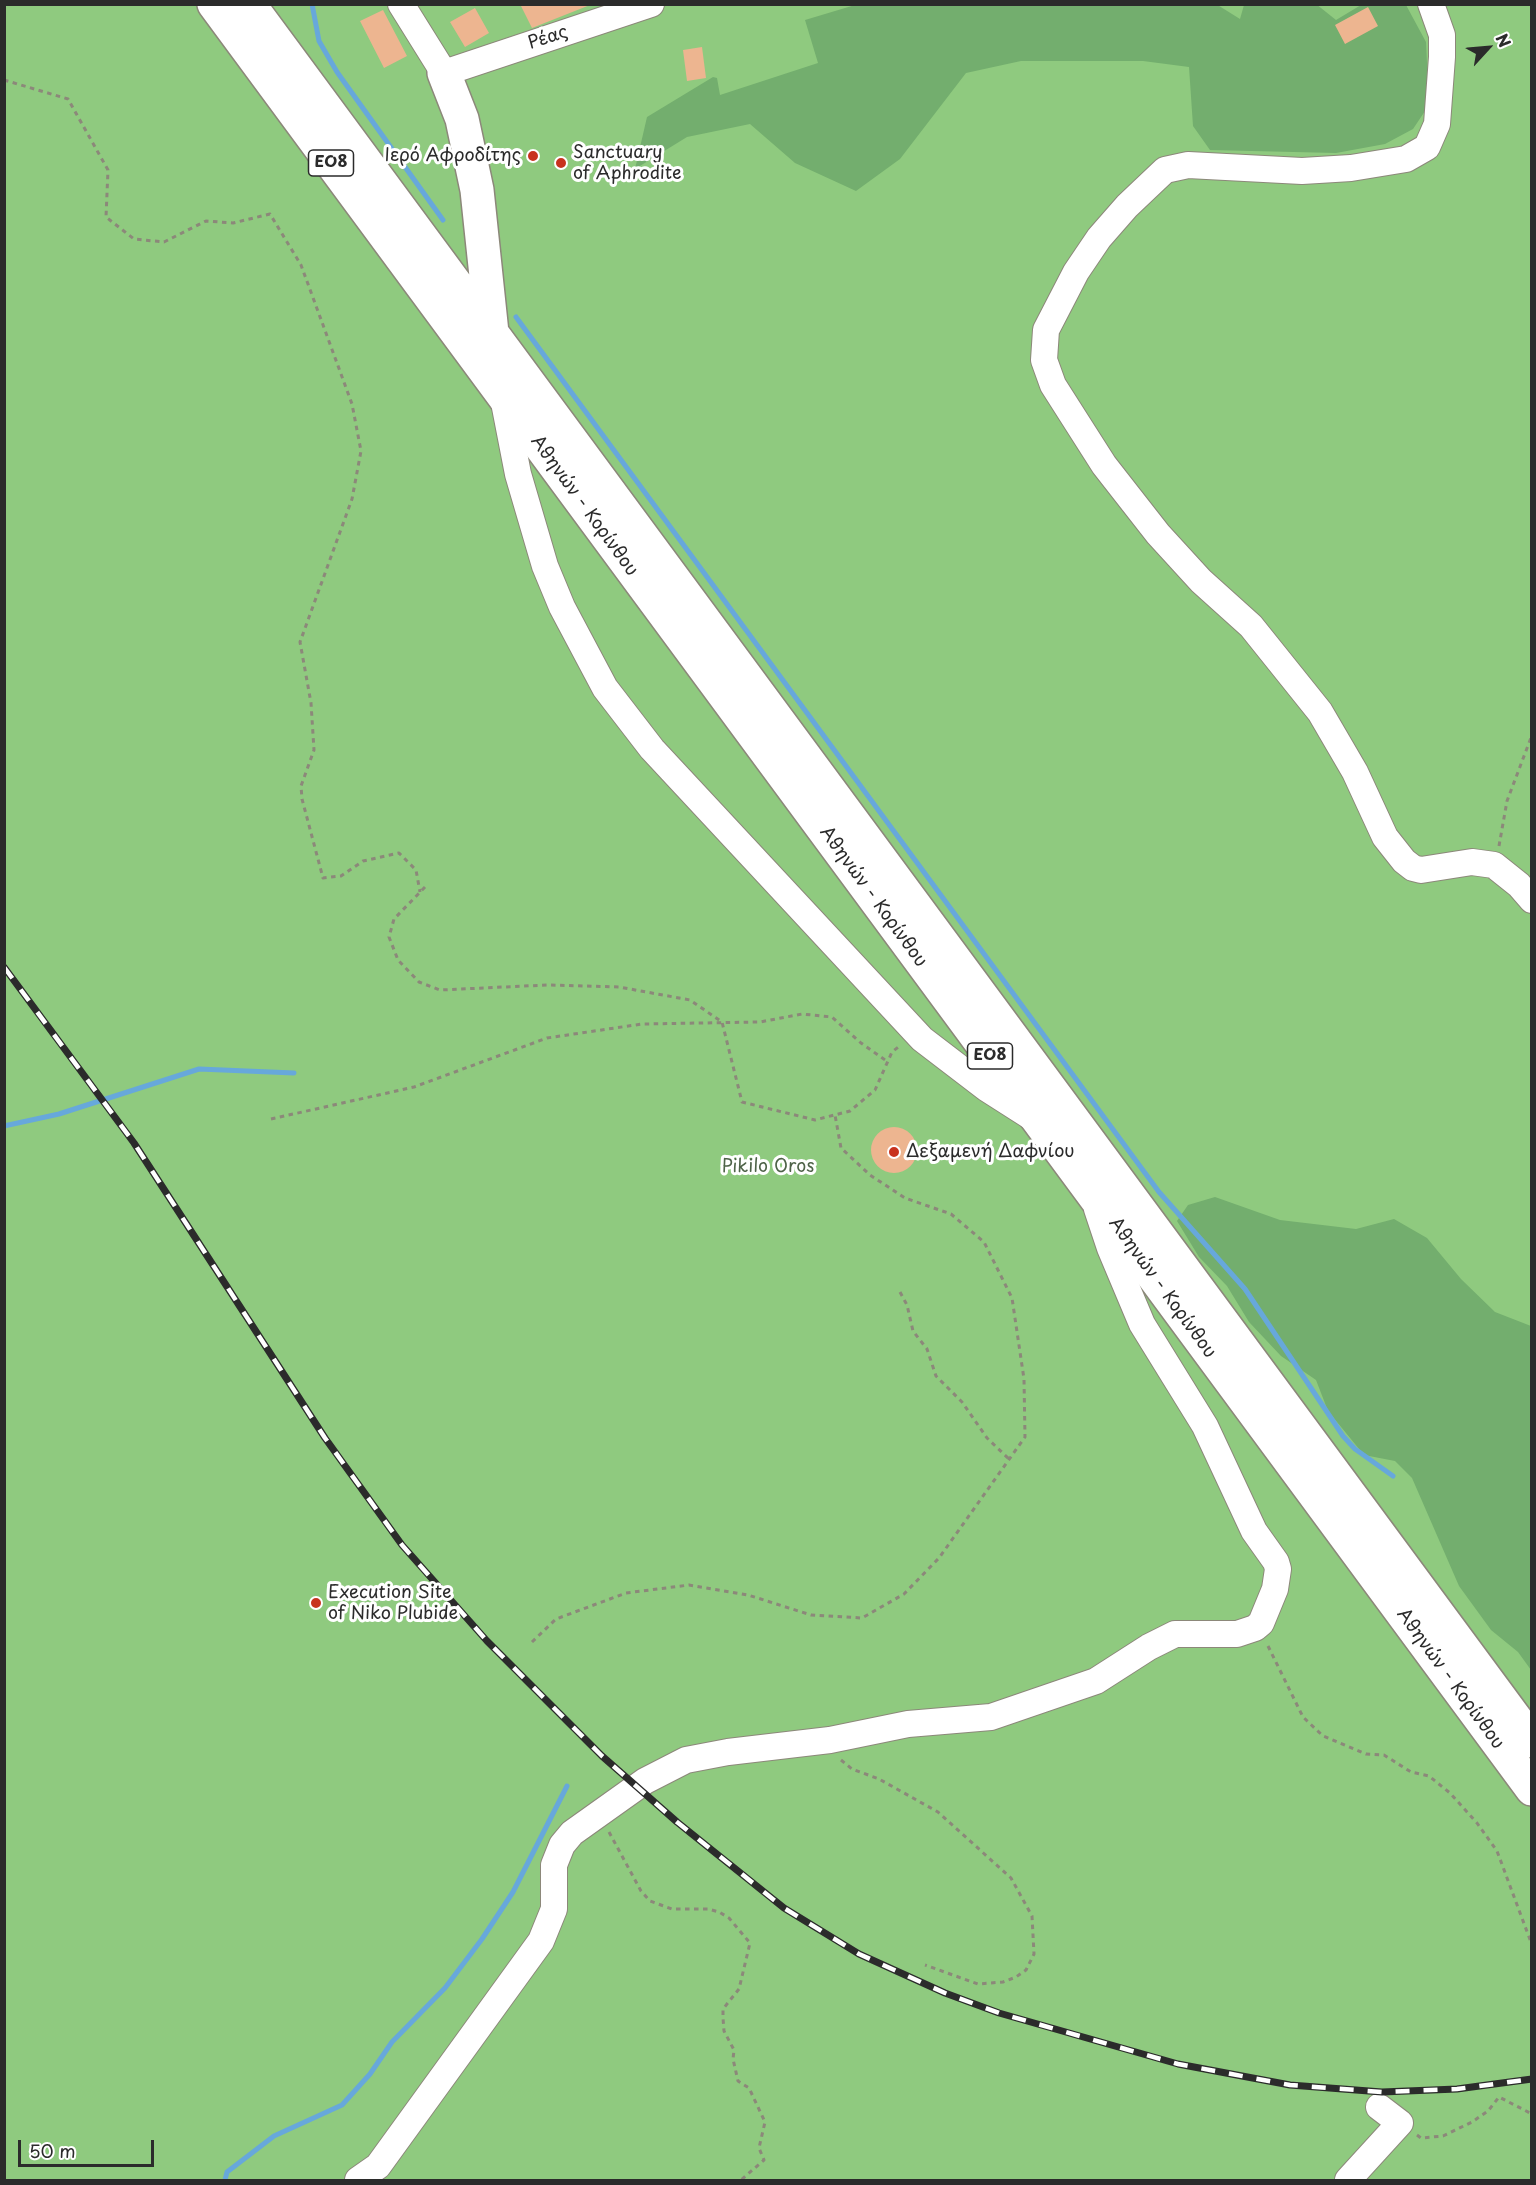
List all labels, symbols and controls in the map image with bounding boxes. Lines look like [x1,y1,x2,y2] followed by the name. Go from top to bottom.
[1458,18,1518,78] north arrow
[525,21,571,55] street label: Ρέας
[1491,29,1518,51] text: N
[573,142,682,184] place label: Sanctuary of Aphrodite
[384,145,521,167] place label: Ιερό Αφροδίτης
[526,149,540,163] marker: Ιερό Αφροδίτης
[308,150,354,176] road number: ΕΟ8
[554,156,568,170] marker: Sanctuary of Aphrodite
[526,432,642,580] street label: Αθηνών - Κορίνθου
[815,823,931,971] street label: Αθηνών - Κορίνθου
[968,1043,1012,1069] road number: ΕΟ8
[906,1141,1075,1163] place label: Δεξαμενή Δαφνίου
[887,1145,901,1159] marker: Δεξαμενή Δαφνίου
[722,1156,814,1178] park label: Pikilo Oros
[1104,1214,1220,1362] street label: Αθηνών - Κορίνθου
[328,1582,458,1624] place label: Execution Site of Niko Plubide
[309,1596,323,1610] marker: Execution Site of Niko Plubide
[1392,1605,1508,1753] street label: Αθηνών - Κορίνθου
[21,2128,158,2166] scale bar
[29,2137,76,2164] text: 50 m

